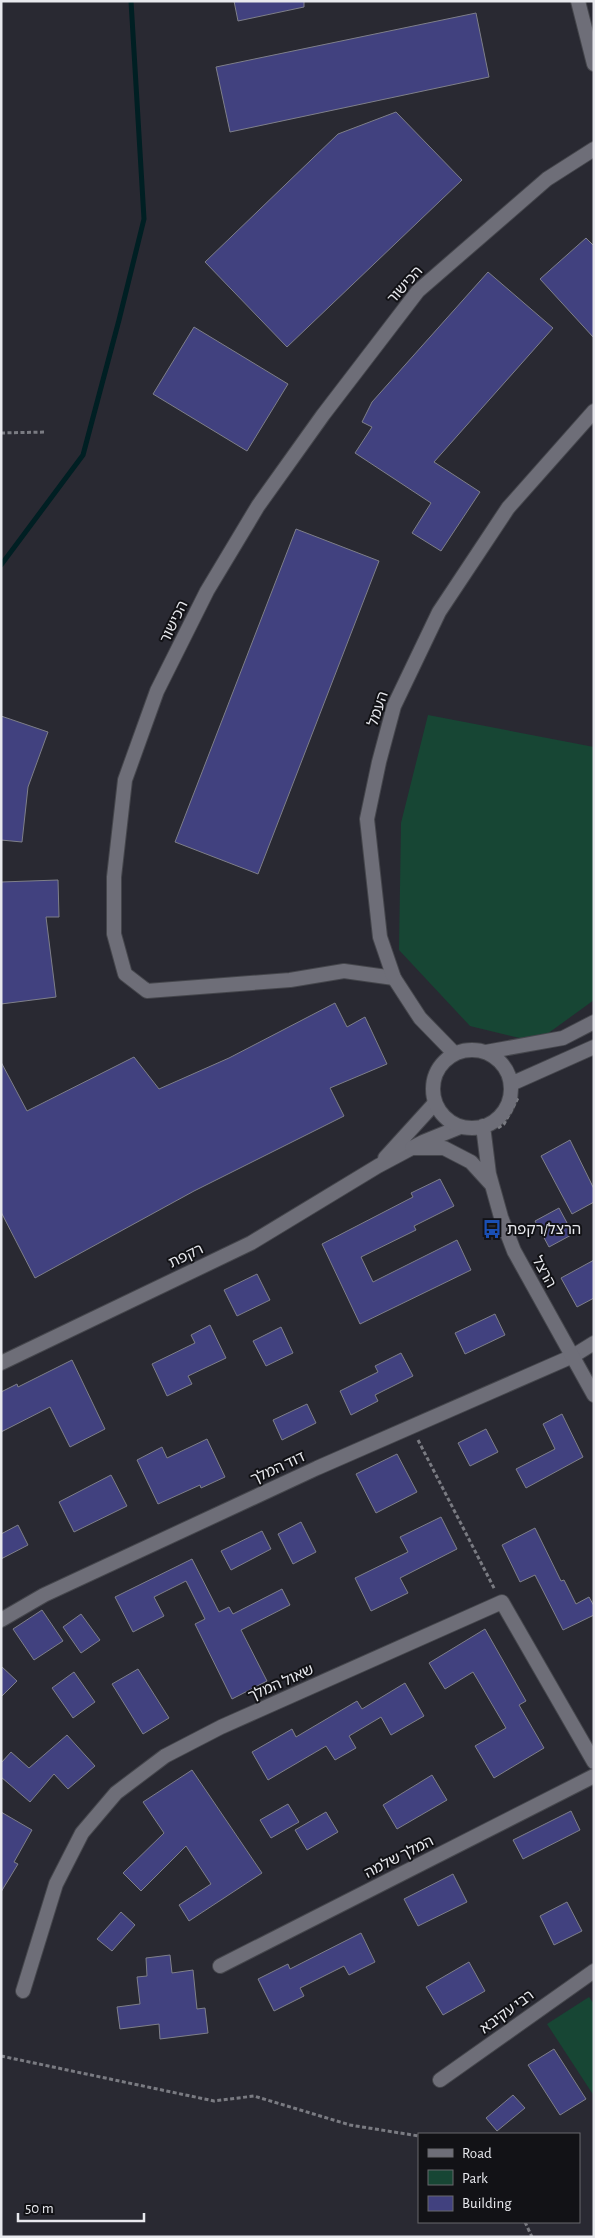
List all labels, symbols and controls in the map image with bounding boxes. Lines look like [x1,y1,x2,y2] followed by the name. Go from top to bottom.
[384,263,426,307] street label: הכישור
[157,599,191,645] street label: הכישור
[365,690,391,728] street label: העמל
[481,1218,503,1240] bus stop icon: הרצל/רקפת
[507,1222,581,1237] place label: הרצל/רקפת
[166,1241,206,1271] street label: רקפת
[529,1254,559,1290] street label: הרצל
[248,1449,308,1487] street label: דוד המלך
[246,1662,316,1704] street label: שאול המלך
[362,1833,436,1881] street label: המלך שלמה
[477,1988,537,2036] street label: רבי עקיבא
[418,2133,580,2223] legend
[462,2146,492,2161] text: Road
[462,2171,488,2186] text: Park
[18,2190,144,2222] scale bar
[462,2196,512,2211] text: Building
[25,2201,54,2216] text: 50 m

